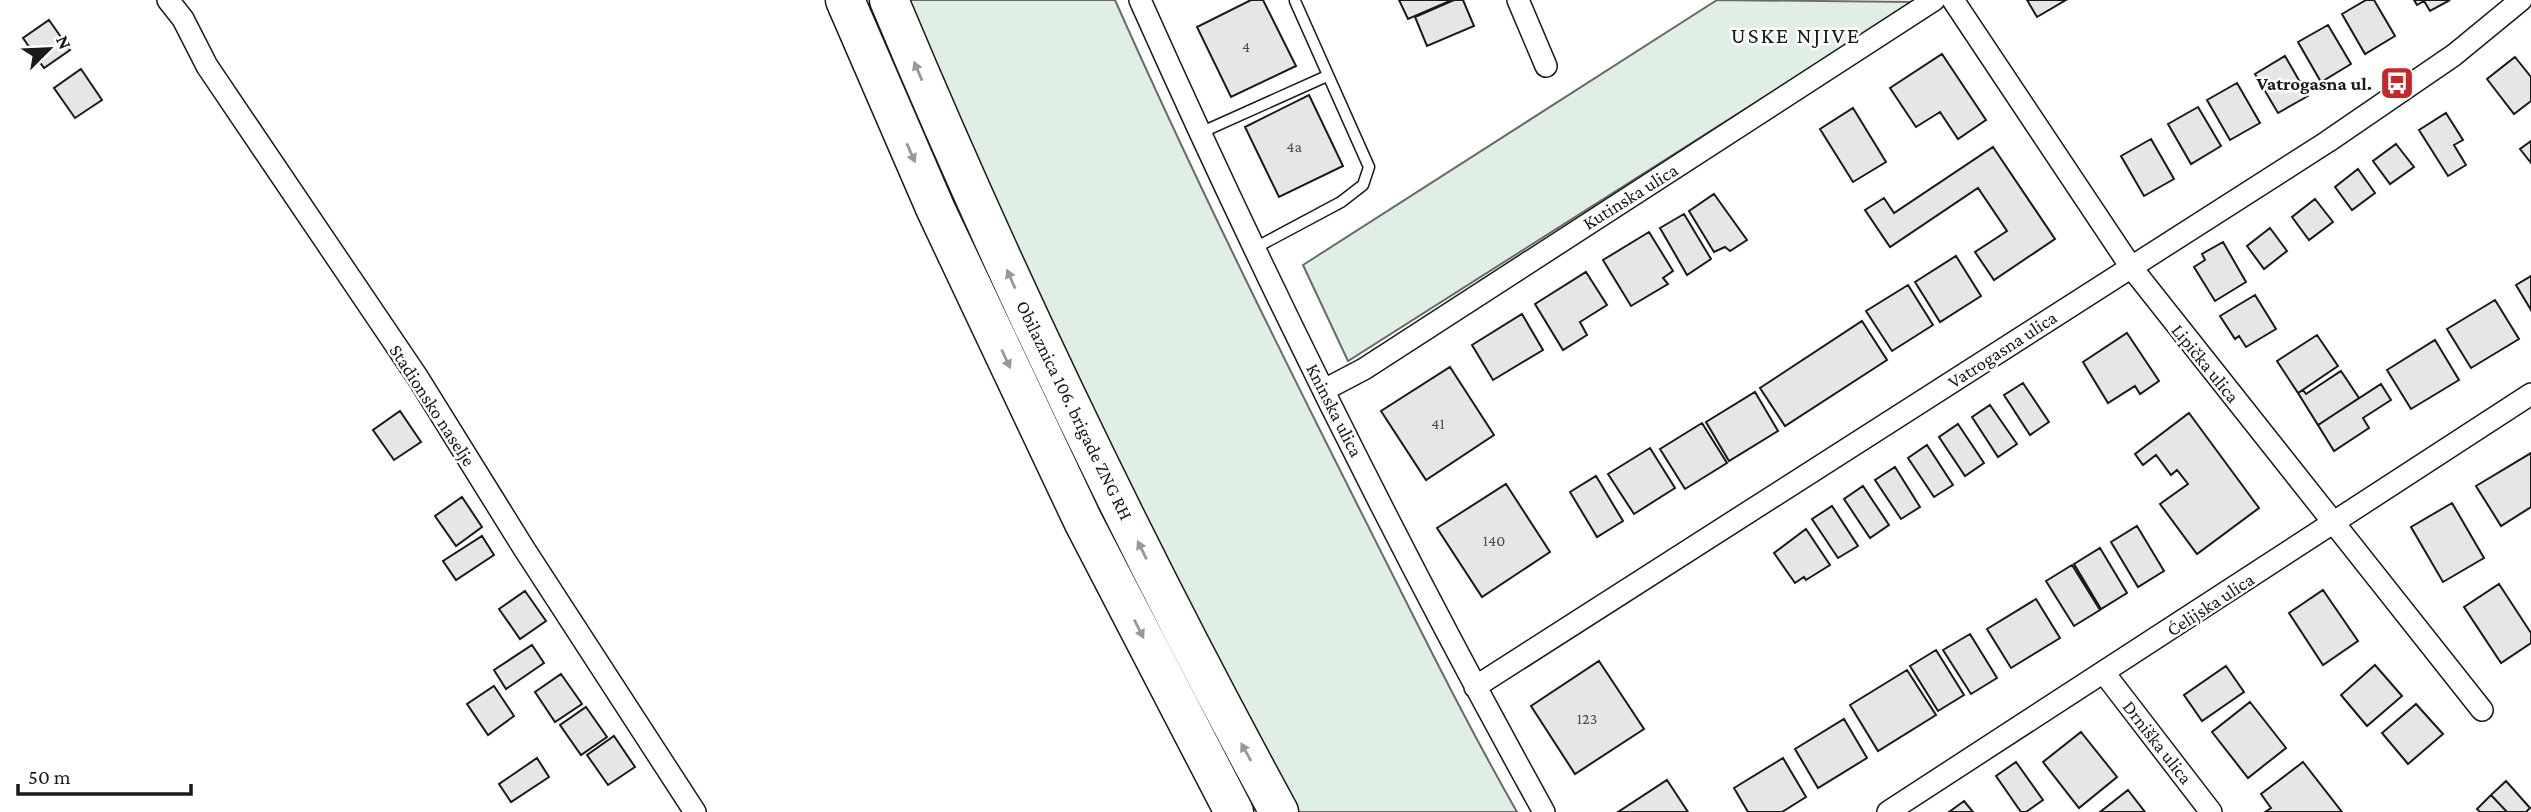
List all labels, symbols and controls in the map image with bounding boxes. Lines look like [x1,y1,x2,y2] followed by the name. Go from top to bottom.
[14,14,84,84] north arrow
[1731,22,1861,48] district label: USKE NJIVE
[52,32,76,53] text: N
[1242,38,1250,55] house number: 4
[913,60,924,81] one-way arrow
[2378,64,2416,102] bus stop icon: Vatrogasna ul.
[2256,73,2372,94] place label: Vatrogasna ul.
[1286,138,1302,155] house number: 4a
[906,142,917,163] one-way arrow
[1579,159,1682,234] street label: Kutinska ulica
[1005,269,1017,289] one-way arrow
[1012,297,1137,523] street label: Obilaznica 106. brigade ZNG RH
[1944,306,2061,392] street label: Vatrogasna ulica
[2167,320,2244,407] street label: Lipička ulica
[385,341,480,471] street label: Stadionsko naselje
[1001,349,1012,369] one-way arrow
[1302,360,1367,461] street label: Kninska ulica
[1431,415,1445,432] house number: 41
[1483,532,1505,549] house number: 140
[1137,540,1148,560] one-way arrow
[2163,568,2258,641] street label: Ćelijska ulica
[1134,619,1145,639] one-way arrow
[2119,696,2197,788] street label: Drniška ulica
[1577,710,1597,727] house number: 123
[1240,742,1252,762] one-way arrow
[18,752,191,796] scale bar
[28,765,71,789] text: 50 m

